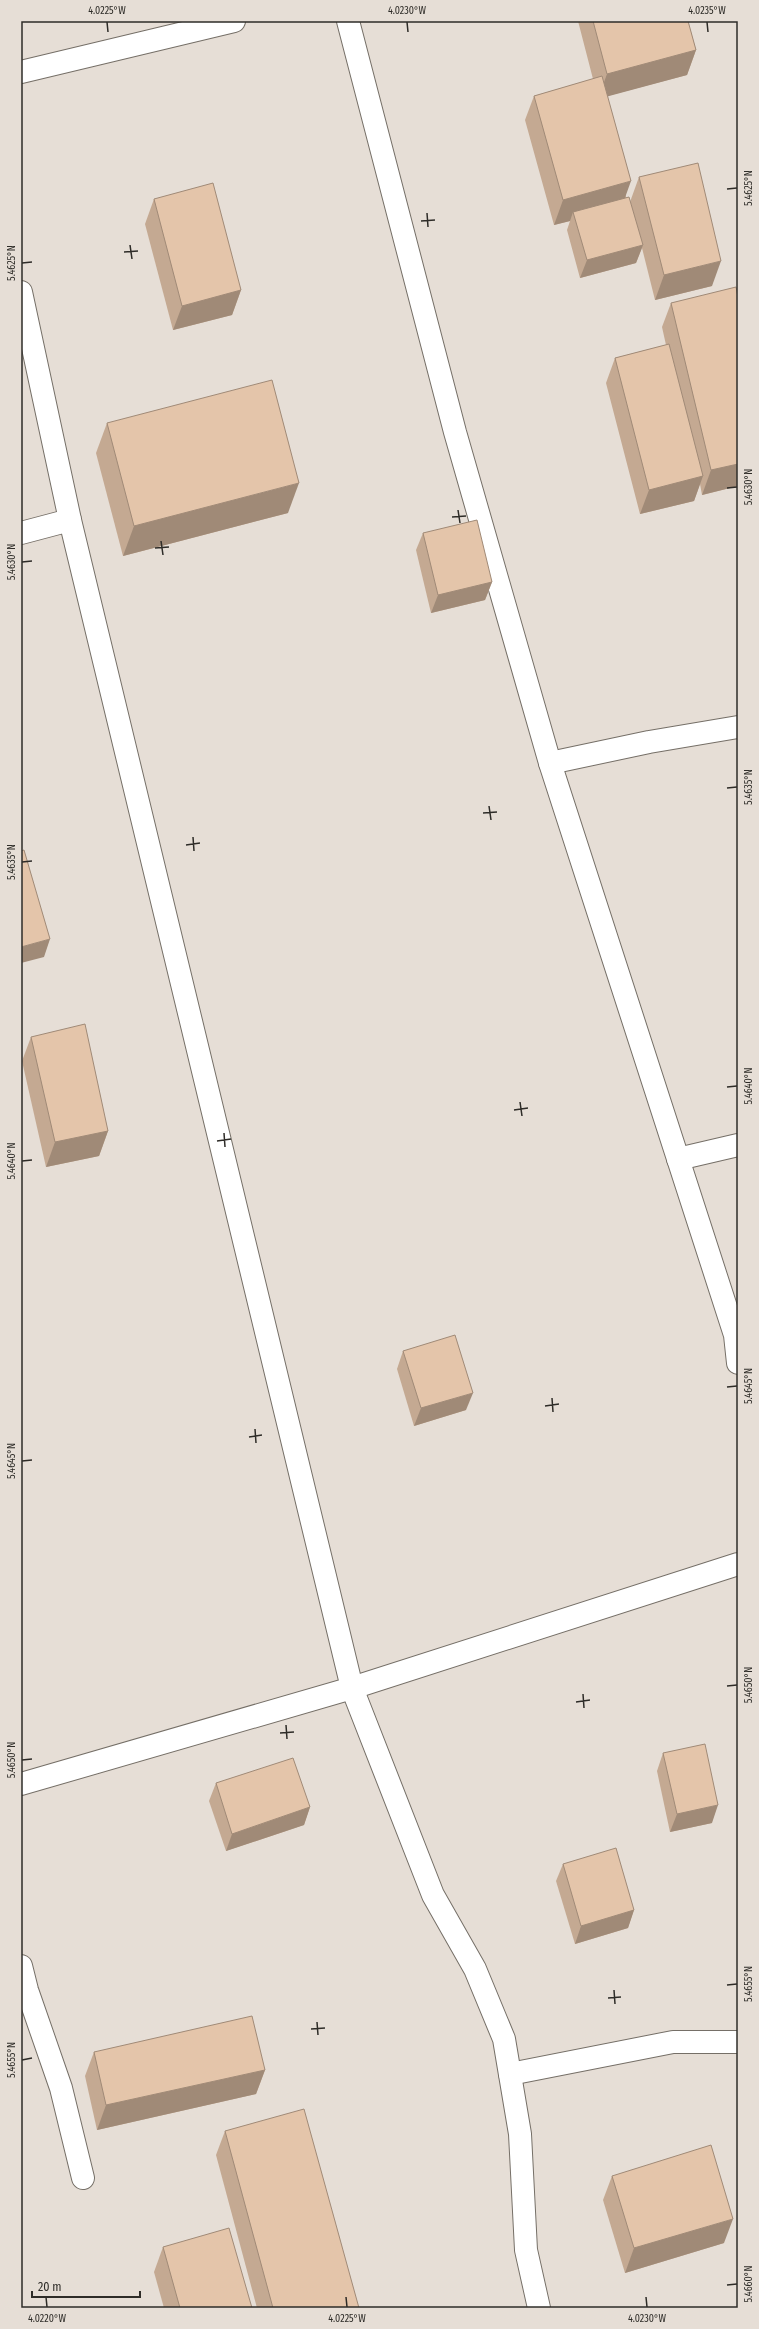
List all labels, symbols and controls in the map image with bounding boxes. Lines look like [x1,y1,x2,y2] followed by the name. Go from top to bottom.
[88,5,126,17] text: 4.0225°W
[388,5,427,17] text: 4.0230°W
[688,5,726,17] text: 4.0235°W
[743,170,755,206] text: 5.4625°N
[6,245,18,281] text: 5.4625°N
[743,469,755,505] text: 5.4630°N
[6,544,18,580] text: 5.4630°N
[743,769,755,805] text: 5.4635°N
[6,844,18,880] text: 5.4635°N
[743,1068,755,1104] text: 5.4640°N
[6,1143,18,1179] text: 5.4640°N
[743,1368,755,1404] text: 5.4645°N
[6,1443,18,1479] text: 5.4645°N
[743,1667,755,1703] text: 5.4650°N
[6,1742,18,1778] text: 5.4650°N
[743,1966,755,2002] text: 5.4655°N
[6,2042,18,2078] text: 5.4655°N
[743,2265,755,2303] text: 5.4660°N
[32,2273,140,2299] scale bar
[38,2280,62,2294] text: 20 m
[28,2313,67,2325] text: 4.0220°W
[328,2313,366,2325] text: 4.0225°W
[628,2313,667,2325] text: 4.0230°W

